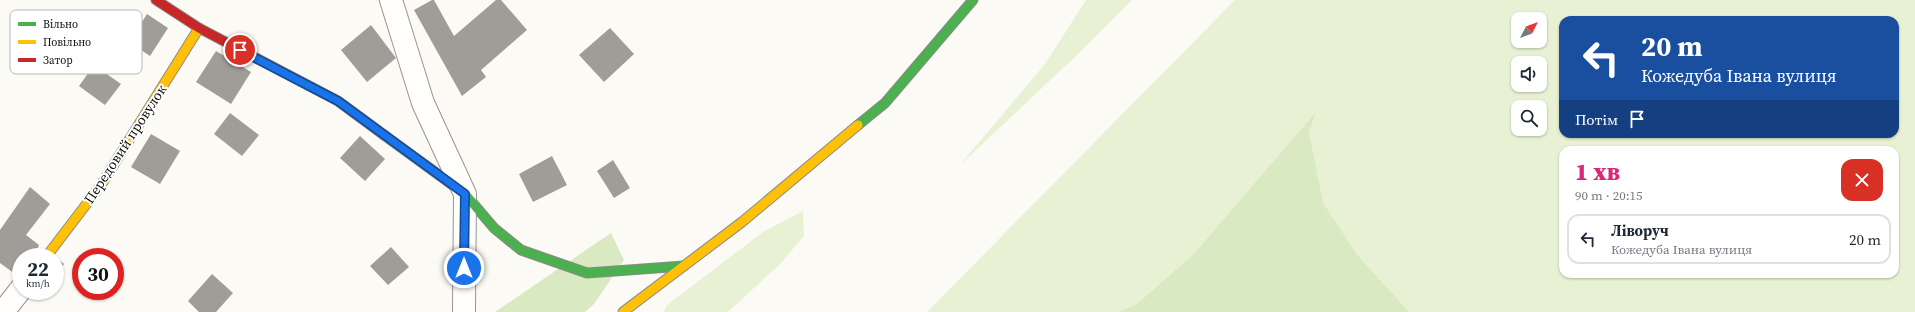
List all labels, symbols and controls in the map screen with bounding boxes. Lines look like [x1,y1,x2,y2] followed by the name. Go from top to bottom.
[10,10,142,74] legend
[1511,12,1547,48] north arrow
[1511,12,1547,136] map controls
[43,17,78,32] text: Вільно
[1641,27,1703,65] text: 20 m
[1575,32,1627,84] icon: left
[223,33,257,67] pin
[43,35,91,50] text: Повільно
[229,39,251,61] icon: arrive
[43,53,73,68] text: Затор
[1511,56,1547,92] button: sound
[1641,63,1837,88] text: Кожедуба Івана вулиця
[79,80,171,207] street label: Передовий провулок
[1511,100,1547,136] button: search
[1626,108,1648,130] icon: arrive
[1575,109,1618,130] text: Потім
[1575,155,1620,188] text: 1 хв
[1841,159,1883,201] button: close
[1575,187,1643,204] text: 90 m · 20:15
[1611,220,1669,241] text: Ліворуч
[1577,228,1599,250] icon: left
[1849,229,1881,250] text: 20 m
[1611,241,1752,258] text: Кожедуба Івана вулиця
[443,247,485,289] position arrow
[72,248,124,300] speed limit sign: 30
[27,255,49,283] text: 22
[26,277,50,290] text: km/h

